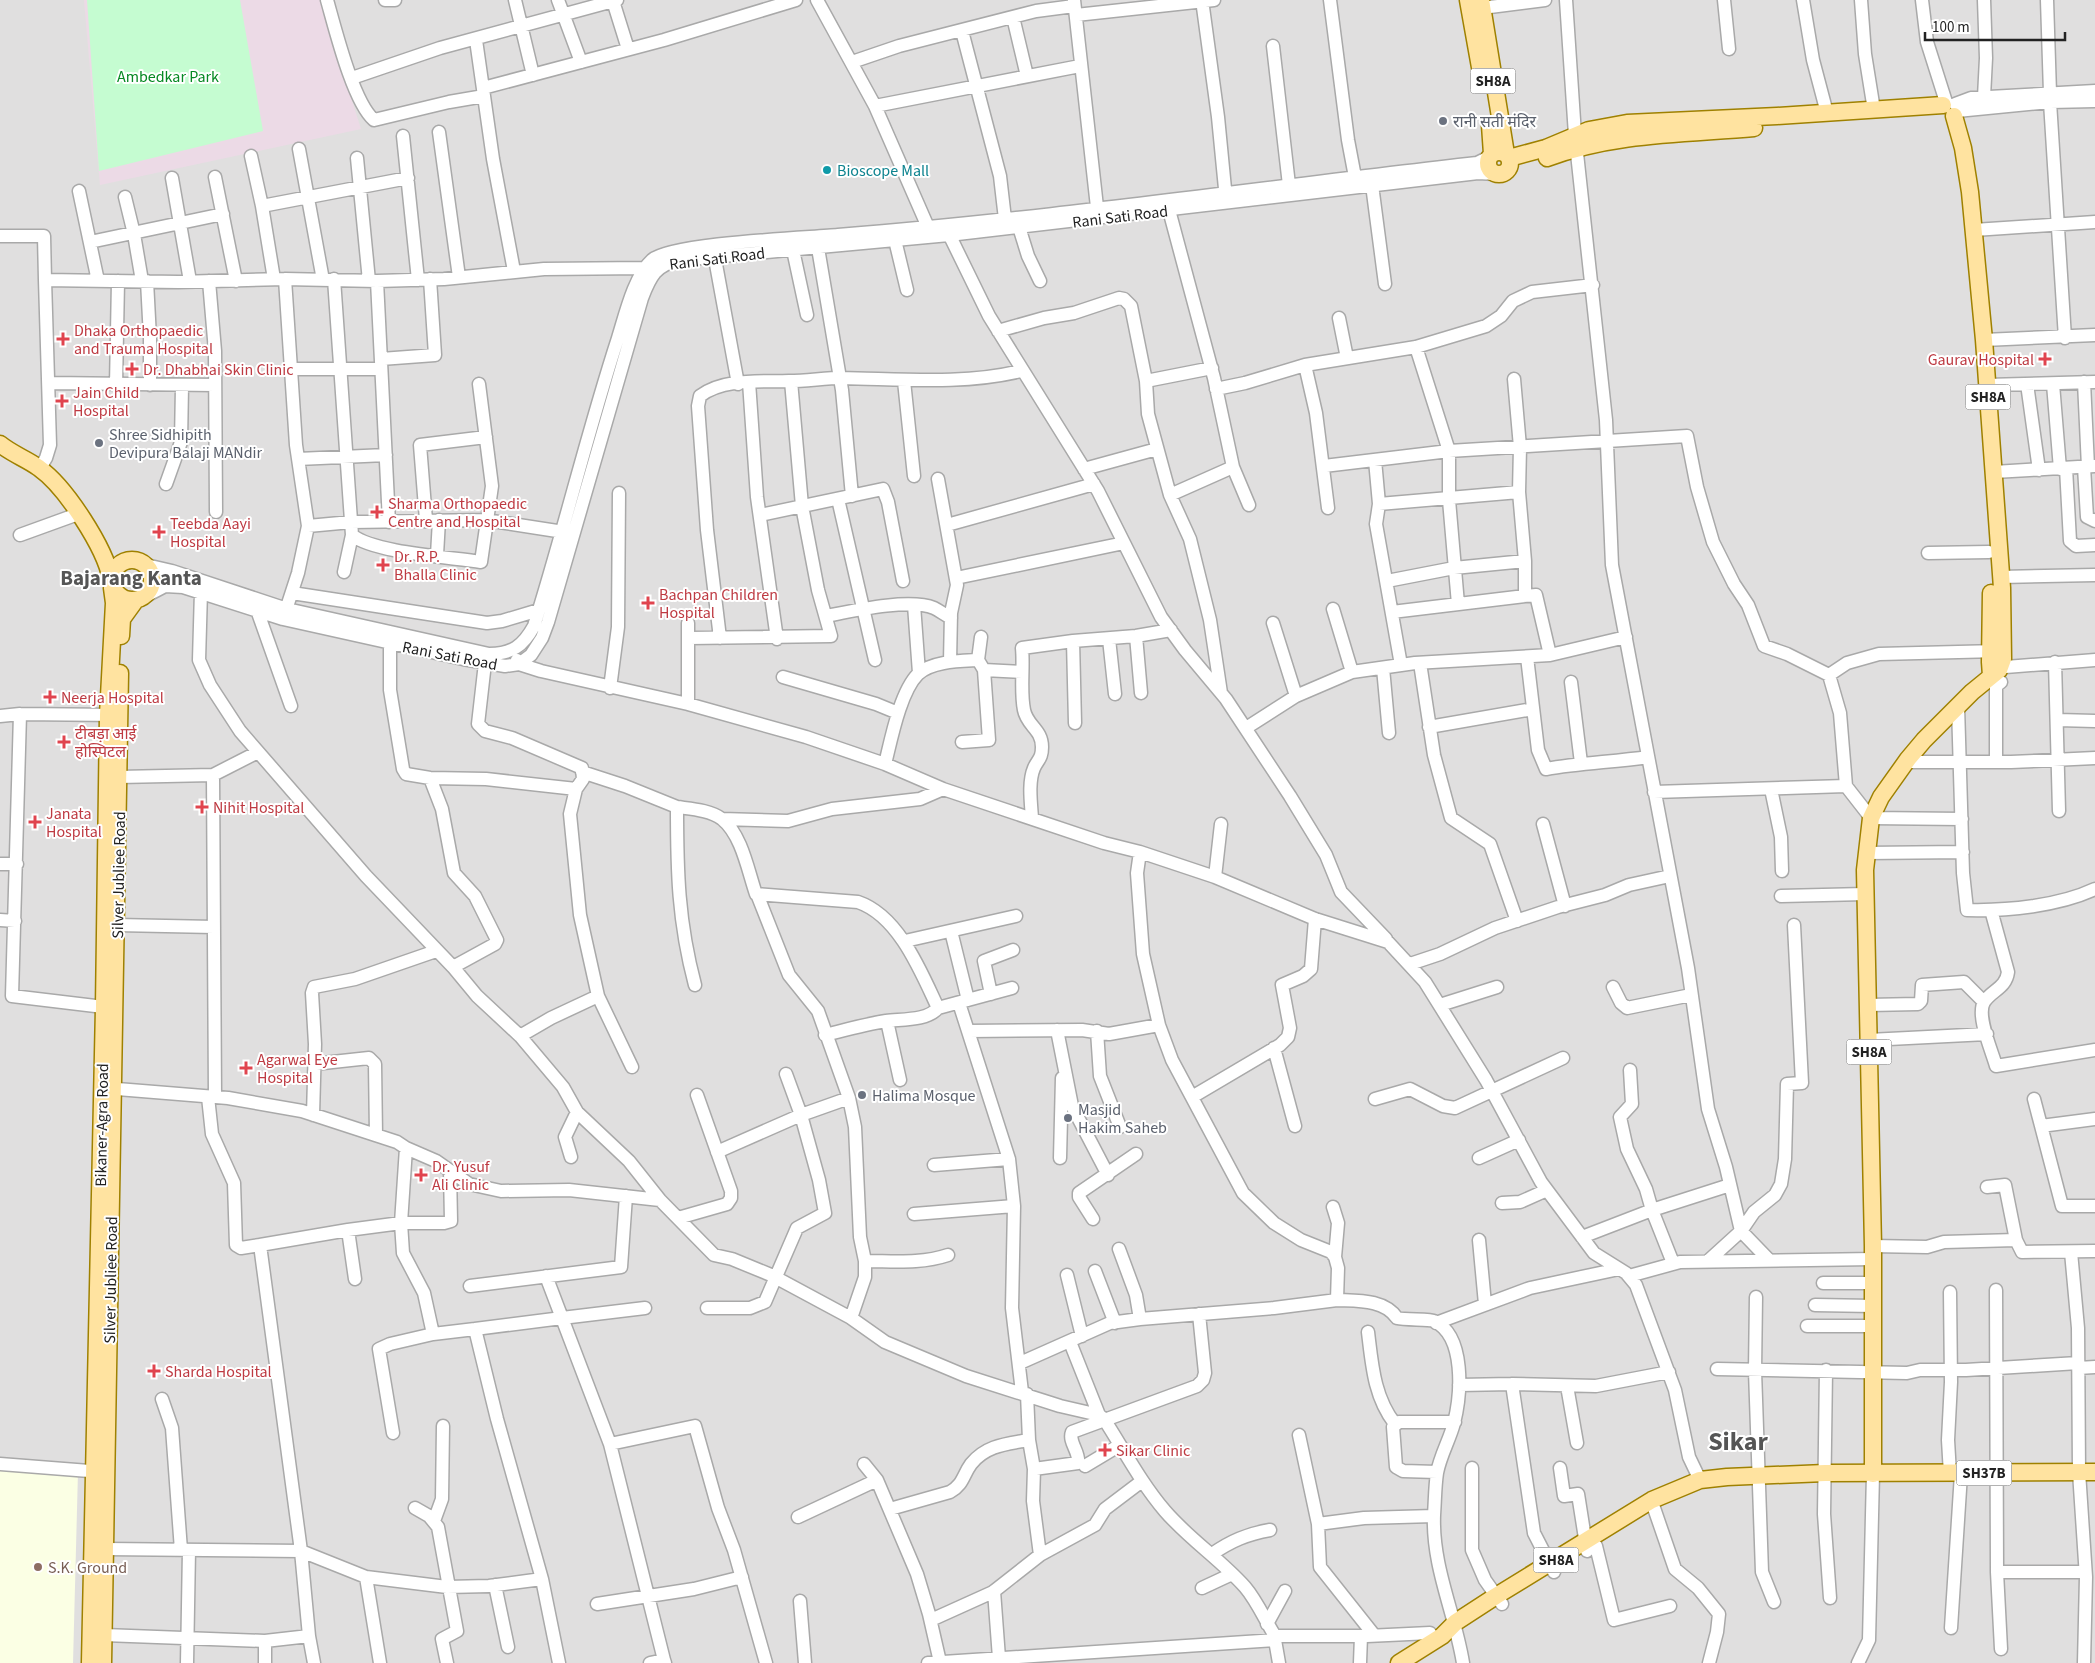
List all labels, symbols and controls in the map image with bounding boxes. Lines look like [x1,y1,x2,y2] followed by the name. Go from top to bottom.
[1925,10,2065,42] scale bar
[1932,17,1970,38] text: 100 m
[117,66,219,88] park label: Ambedkar Park
[1470,68,1516,94] road number: SH8A
[1453,111,1536,133] place label: रानी सती मंदिर
[1437,115,1449,127] marker: रानी सती मंदिर
[837,160,929,182] place label: Bioscope Mall
[821,164,833,176] marker: Bioscope Mall
[1071,200,1169,234] street label: Rani Sati Road
[668,242,766,276] street label: Rani Sati Road
[74,320,213,360] place label: Dhaka Orthopaedic and Trauma Hospital
[56,332,70,346] marker: Dhaka Orthopaedic and Trauma Hospital
[1928,349,2034,371] place label: Gaurav Hospital
[2038,352,2052,366] marker: Gaurav Hospital
[143,359,294,381] place label: Dr. Dhabhai Skin Clinic
[125,362,139,376] marker: Dr. Dhabhai Skin Clinic
[73,382,139,422] place label: Jain Child Hospital
[1966,384,2010,410] road number: SH8A
[55,394,69,408] marker: Jain Child Hospital
[109,424,262,464] place label: Shree Sidhipith Devipura Balaji MANdir
[93,437,105,449] marker: Shree Sidhipith Devipura Balaji MANdir
[388,493,527,533] place label: Sharma Orthopaedic Centre and Hospital
[370,505,384,519] marker: Sharma Orthopaedic Centre and Hospital
[170,513,251,553] place label: Teebda Aayi Hospital
[152,525,166,539] marker: Teebda Aayi Hospital
[394,546,477,586] place label: Dr. R.P. Bhalla Clinic
[376,558,390,572] marker: Dr. R.P. Bhalla Clinic
[60,563,202,593] district label: Bajarang Kanta
[659,584,778,624] place label: Bachpan Children Hospital
[641,596,655,610] marker: Bachpan Children Hospital
[400,636,499,676] street label: Rani Sati Road
[61,687,164,709] place label: Neerja Hospital
[43,690,57,704] marker: Neerja Hospital
[75,723,138,763] place label: टीबड़ा आई होस्पिटल
[57,735,71,749] marker: टीबड़ा आई होस्पिटल
[213,797,304,819] place label: Nihit Hospital
[195,800,209,814] marker: Nihit Hospital
[46,803,102,843] place label: Janata Hospital
[107,811,131,939] street label: Silver Jubliee Road
[28,815,42,829] marker: Janata Hospital
[1846,1040,1892,1064] road number: SH8A
[257,1049,338,1089] place label: Agarwal Eye Hospital
[239,1061,253,1075] marker: Agarwal Eye Hospital
[90,1063,114,1187] street label: Bikaner-Agra Road
[872,1085,976,1107] place label: Halima Mosque
[856,1089,868,1101] marker: Halima Mosque
[1078,1099,1167,1139] place label: Masjid Hakim Saheb
[1062,1112,1074,1124] marker: Masjid Hakim Saheb
[432,1156,491,1196] place label: Dr. Yusuf Ali Clinic
[414,1168,428,1182] marker: Dr. Yusuf Ali Clinic
[99,1216,123,1344] street label: Silver Jubliee Road
[165,1361,272,1383] place label: Sharda Hospital
[147,1364,161,1378] marker: Sharda Hospital
[1708,1423,1768,1460] district label: Sikar
[1116,1440,1190,1462] place label: Sikar Clinic
[1098,1443,1112,1457] marker: Sikar Clinic
[1956,1460,2012,1486] road number: SH37B
[1534,1548,1578,1572] road number: SH8A
[48,1557,127,1579] place label: S.K. Ground
[32,1561,44,1573] marker: S.K. Ground

